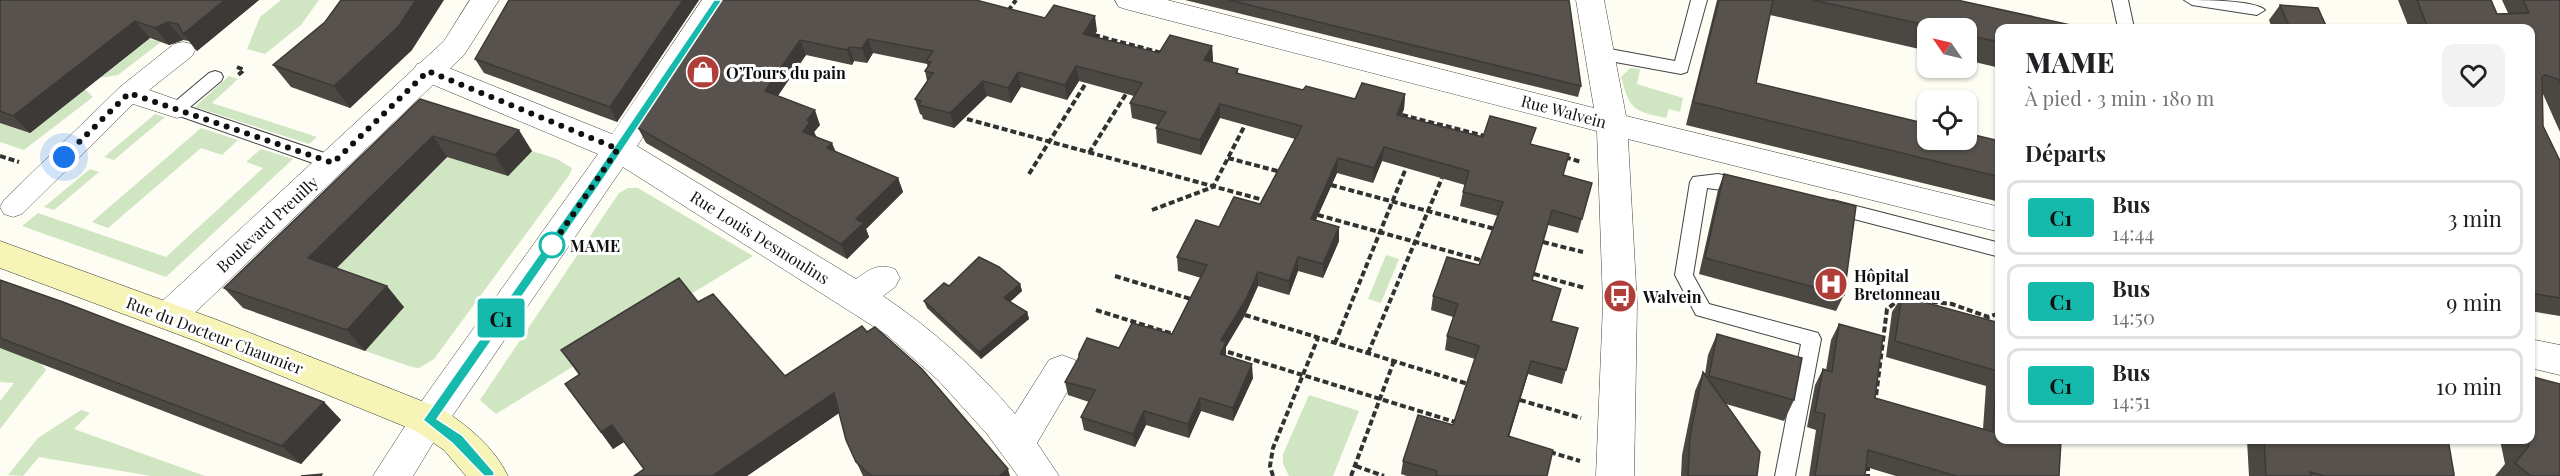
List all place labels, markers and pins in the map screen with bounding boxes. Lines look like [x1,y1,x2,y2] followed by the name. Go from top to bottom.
[685,54,721,90] shop icon: O’Tours du pain
[726,62,846,83] place label: O’Tours du pain
[539,232,565,258] marker: MAME
[570,235,620,256] place label: MAME
[1854,265,1941,304] place label: Hôpital Bretonneau
[1813,266,1849,302] hospital icon: Hôpital Bretonneau
[1602,278,1638,314] bus stop icon: Walvein
[1642,286,1702,307] place label: Walvein

